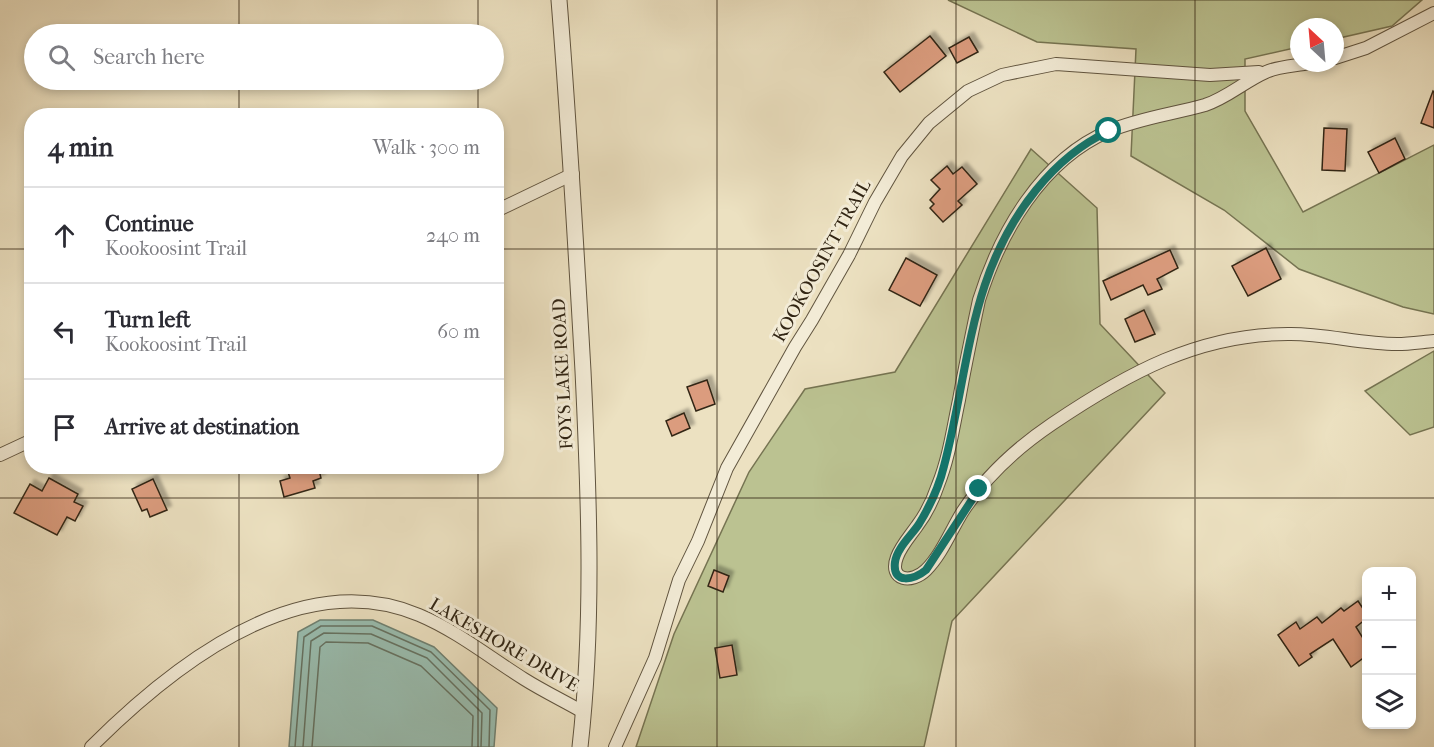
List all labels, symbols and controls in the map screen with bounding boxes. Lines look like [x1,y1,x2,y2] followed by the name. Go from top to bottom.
[1290,18,1344,72] north arrow
[24,24,504,90] search box
[45,41,78,74] icon: search
[93,44,205,70] text: Search here
[1095,117,1121,143] route start
[48,132,113,163] text: 4 min
[373,136,480,159] text: Walk · 300 m
[769,176,875,346] street label: KOOKOOSINT TRAIL
[105,211,194,237] text: Continue
[48,219,81,252] icon: ahead
[426,224,480,247] text: 240 m
[105,237,247,260] text: Kookoosint Trail
[549,298,577,450] street label: FOYS LAKE ROAD
[105,307,191,333] text: Turn left
[48,315,81,348] icon: left
[437,320,480,343] text: 60 m
[105,333,247,356] text: Kookoosint Trail
[48,411,81,444] icon: arrive
[105,414,299,440] text: Arrive at destination
[965,475,991,501] route end
[1362,567,1416,729] map controls
[1362,567,1416,621] button: +
[426,594,582,696] street label: LAKESHORE DRIVE
[1362,621,1416,675] button: −
[1362,675,1416,729] button: layers

